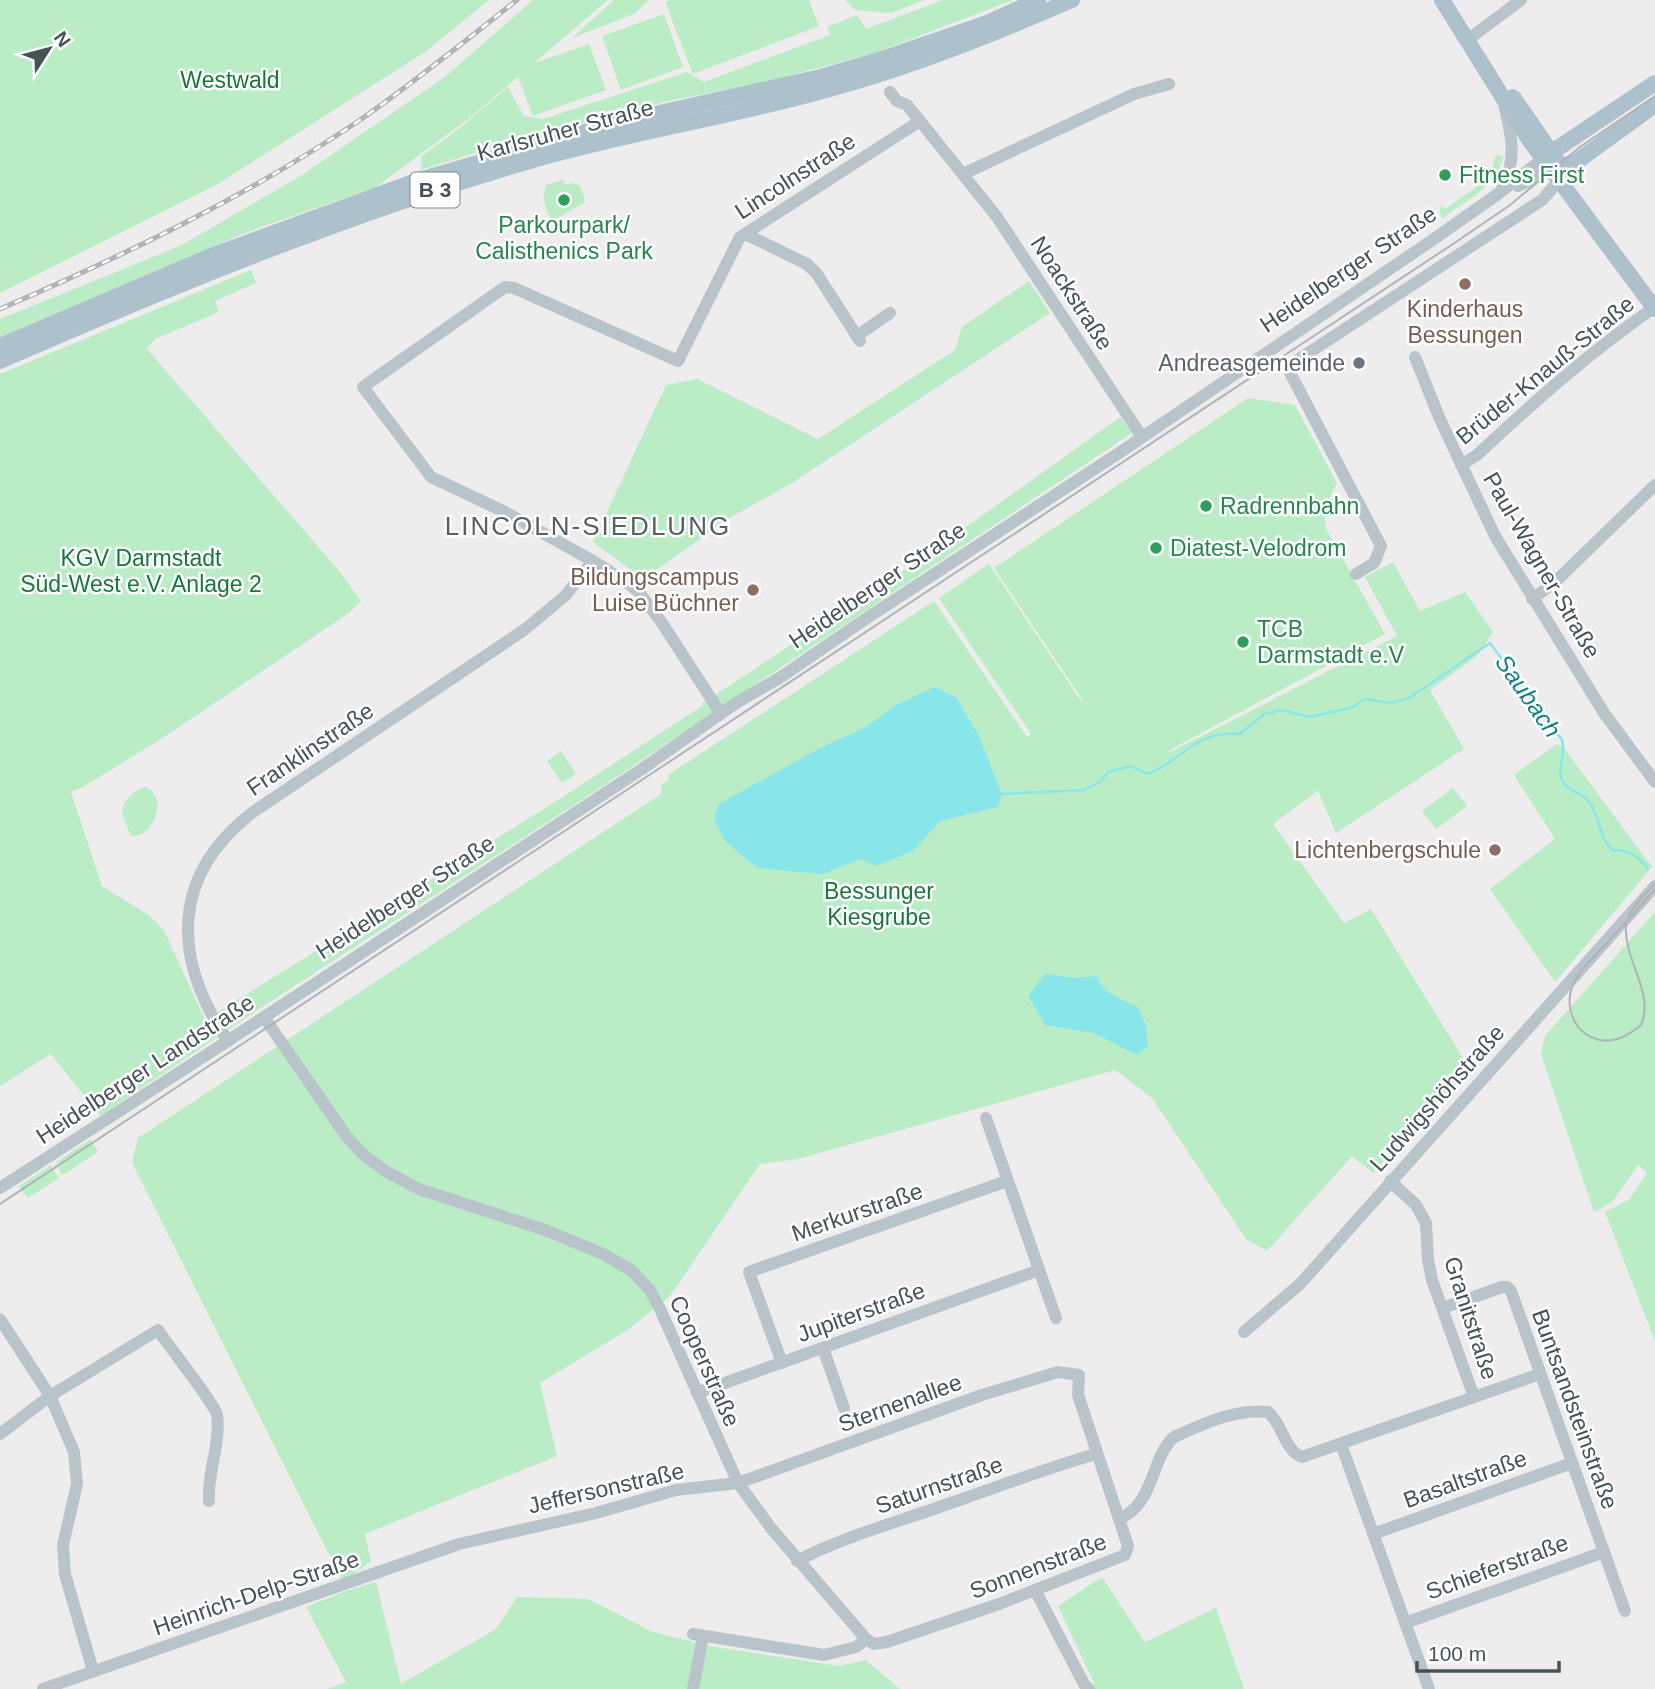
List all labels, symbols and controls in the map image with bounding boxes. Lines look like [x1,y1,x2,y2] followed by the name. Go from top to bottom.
[14,14,84,84] north arrow
[50,28,75,51] text: N
[180,67,280,93] park label: Westwald
[474,94,656,166] street label: Karlsruher Straße
[730,127,860,225] street label: Lincolnstraße
[1459,162,1585,188] place label: Fitness First
[1437,167,1453,183] marker: Fitness First
[410,172,460,208] road number: B 3
[556,192,572,208] marker: Parkourpark/ Calisthenics Park
[1255,200,1441,338] street label: Heidelberger Straße
[475,212,653,264] place label: Parkourpark/ Calisthenics Park
[1026,231,1118,355] street label: Noackstraße
[1457,276,1473,292] marker: Kinderhaus Bessungen
[1451,290,1639,450] street label: Brüder-Knauß-Straße
[1407,296,1523,348] place label: Kinderhaus Bessungen
[1158,350,1345,376] place label: Andreasgemeinde
[1351,355,1367,371] marker: Andreasgemeinde
[1478,468,1606,662] street label: Paul-Wagner-Straße
[1220,493,1359,519] place label: Radrennbahn
[1198,498,1214,514] marker: Radrennbahn
[445,511,731,541] district label: LINCOLN-SIEDLUNG
[784,516,970,654] street label: Heidelberger Straße
[1170,535,1346,561] place label: Diatest-Velodrom
[1148,540,1164,556] marker: Diatest-Velodrom
[20,545,262,597] park label: KGV Darmstadt Süd-West e.V. Anlage 2
[570,564,739,616] place label: Bildungscampus Luise Büchner
[745,582,761,598] marker: Bildungscampus Luise Büchner
[1257,616,1405,668] place label: TCB Darmstadt e.V
[1235,634,1251,650] marker: TCB Darmstadt e.V
[1490,649,1567,742] water label: Saubach
[242,697,378,801] street label: Franklinstraße
[311,830,499,964] street label: Heidelberger Straße
[1294,837,1481,863] place label: Lichtenbergschule
[1487,842,1503,858] marker: Lichtenbergschule
[824,878,934,930] park label: Bessunger Kiesgrube
[31,989,259,1149] street label: Heidelberger Landstraße
[1364,1019,1510,1177] street label: Ludwigshöhstraße
[788,1177,926,1247] street label: Merkurstraße
[1439,1253,1503,1383] street label: Granitstraße
[793,1277,929,1347] street label: Jupiterstraße
[665,1291,745,1431] street label: Cooperstraße
[1527,1305,1623,1513] street label: Buntsandsteinstraße
[835,1369,965,1437] street label: Sternenallee
[1400,1445,1530,1513] street label: Basaltstraße
[872,1451,1006,1519] street label: Saturnstraße
[525,1457,687,1519] street label: Jeffersonstraße
[966,1528,1110,1604] street label: Sonnenstraße
[1422,1529,1572,1605] street label: Schieferstraße
[150,1546,362,1640] street label: Heinrich-Delp-Straße
[1417,1630,1559,1674] scale bar
[1428,1642,1486,1665] text: 100 m

